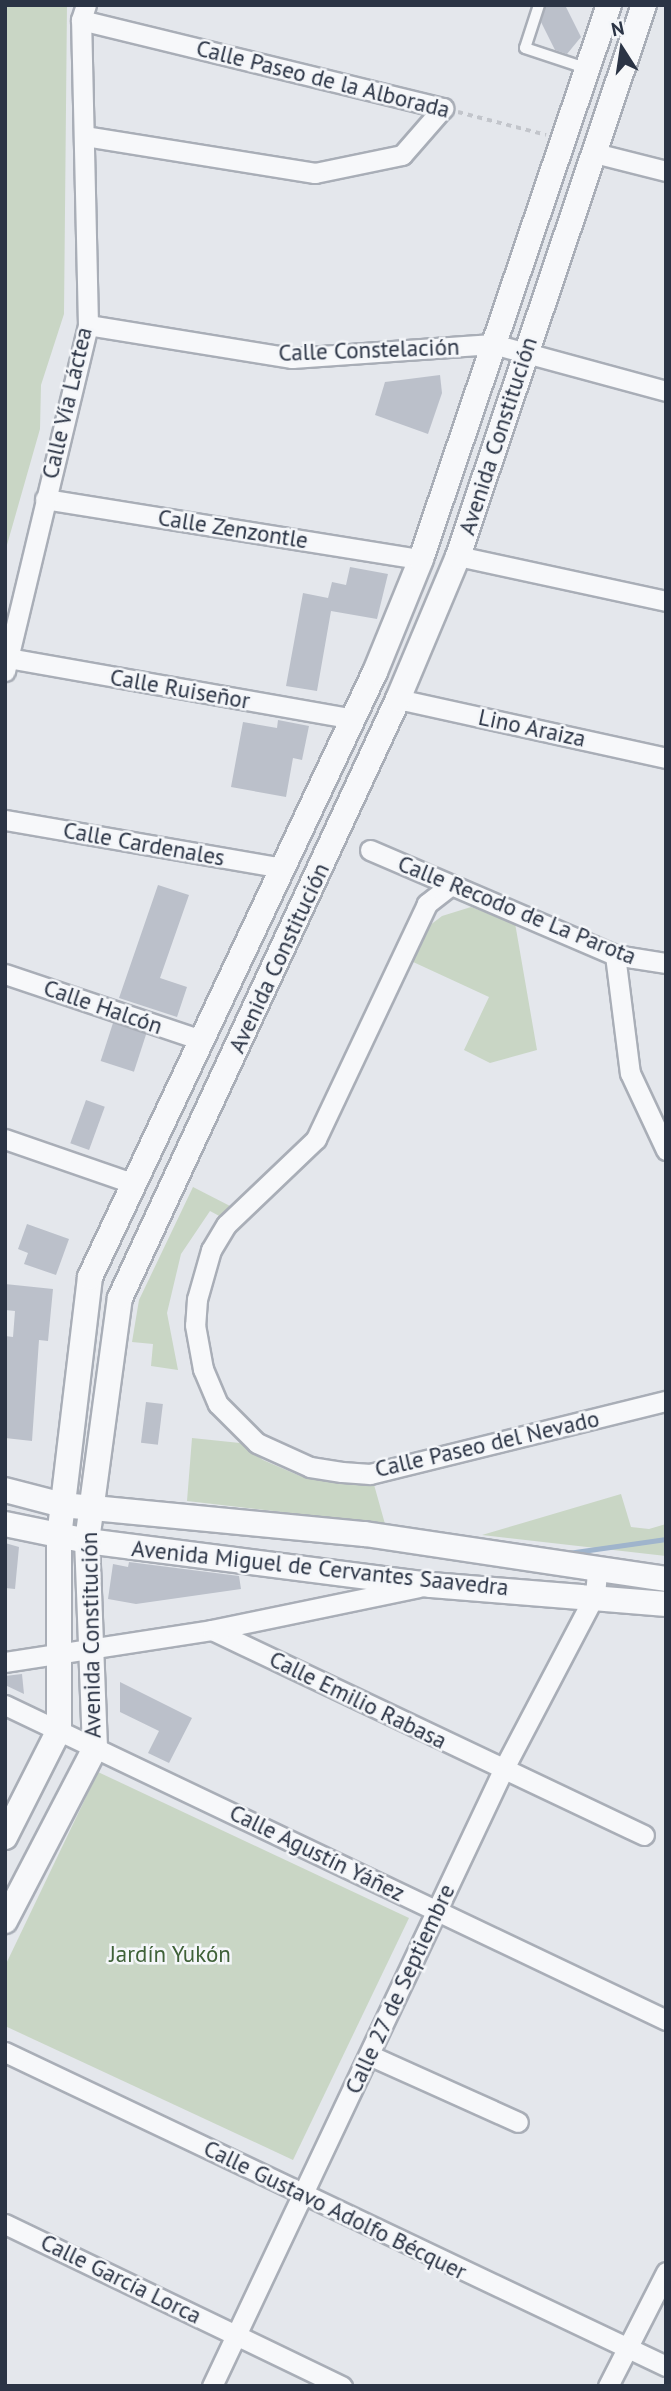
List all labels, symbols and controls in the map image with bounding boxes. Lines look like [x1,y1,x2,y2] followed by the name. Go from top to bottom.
[587,14,657,84] north arrow
[609,15,626,41] text: N
[193,34,453,124] street label: Calle Paseo de la Alborada
[36,324,98,482] street label: Calle Vía Láctea
[278,333,460,367] street label: Calle Constelación
[453,334,543,538] street label: Avenida Constitución
[156,503,310,555] street label: Calle Zenzontle
[108,663,252,715] street label: Calle Ruiseñor
[476,703,588,753] street label: Lino Araiza
[61,816,227,872] street label: Calle Cardenales
[394,850,640,970] street label: Calle Recodo de La Parota
[223,859,335,1057] street label: Avenida Constitución
[40,974,166,1040] street label: Calle Halcón
[372,1405,602,1483] street label: Calle Paseo del Nevado
[75,1532,107,1738] street label: Avenida Constitución
[130,1534,510,1602] street label: Avenida Miguel de Cervantes Saavedra
[265,1645,451,1755] street label: Calle Emilio Rabasa
[224,1798,410,1908] street label: Calle Agustín Yáñez
[339,1879,461,2099] street label: Calle 27 de Septiembre
[109,1940,231,1968] park label: Jardín Yukón
[199,2134,471,2286] street label: Calle Gustavo Adolfo Bécquer
[36,2228,206,2330] street label: Calle García Lorca

